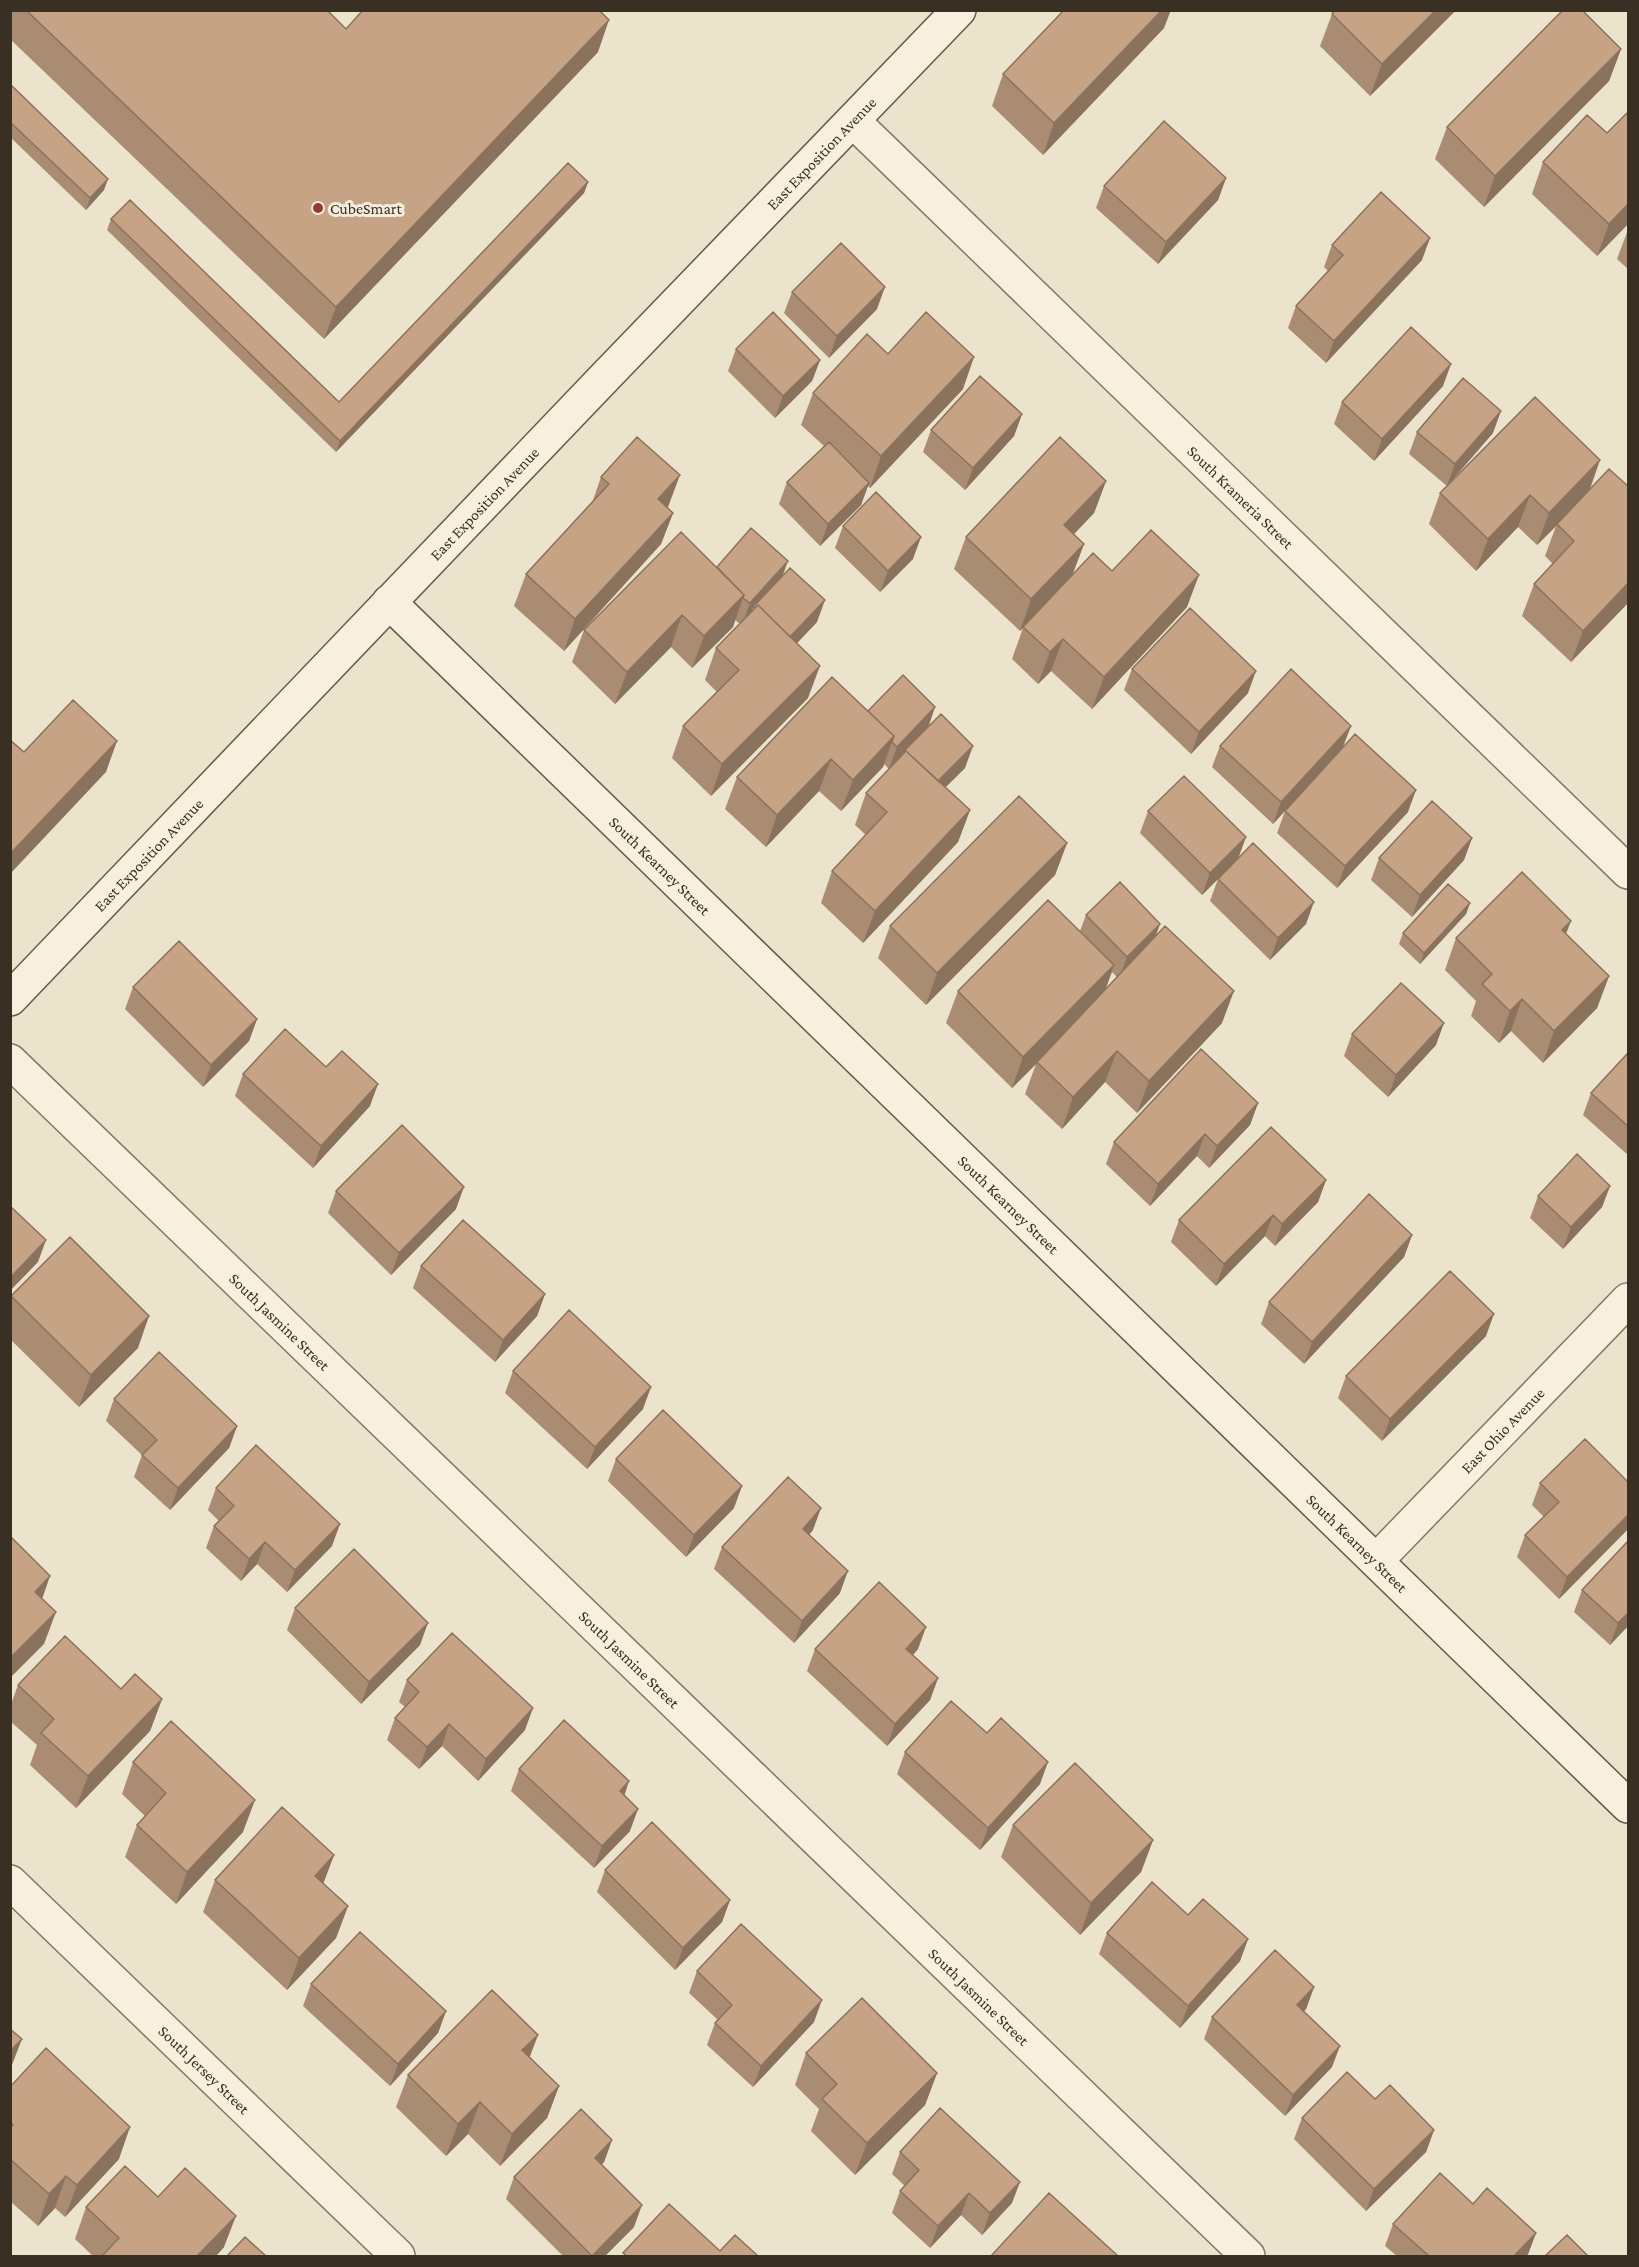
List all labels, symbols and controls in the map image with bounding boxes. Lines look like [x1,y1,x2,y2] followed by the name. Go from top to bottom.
[763,94,879,213] street label: East Exposition Avenue
[330,200,403,217] place label: CubeSmart
[311,201,325,215] marker: CubeSmart
[1184,442,1297,553] street label: South Krameria Street
[427,444,542,564] street label: East Exposition Avenue
[91,795,206,915] street label: East Exposition Avenue
[606,813,714,919] street label: South Kearney Street
[955,1152,1063,1258] street label: South Kearney Street
[226,1270,333,1374] street label: South Jasmine Street
[1458,1384,1548,1477] street label: East Ohio Avenue
[1303,1491,1411,1596] street label: South Kearney Street
[576,1607,683,1712] street label: South Jasmine Street
[925,1945,1033,2049] street label: South Jasmine Street
[155,2022,253,2118] street label: South Jersey Street

